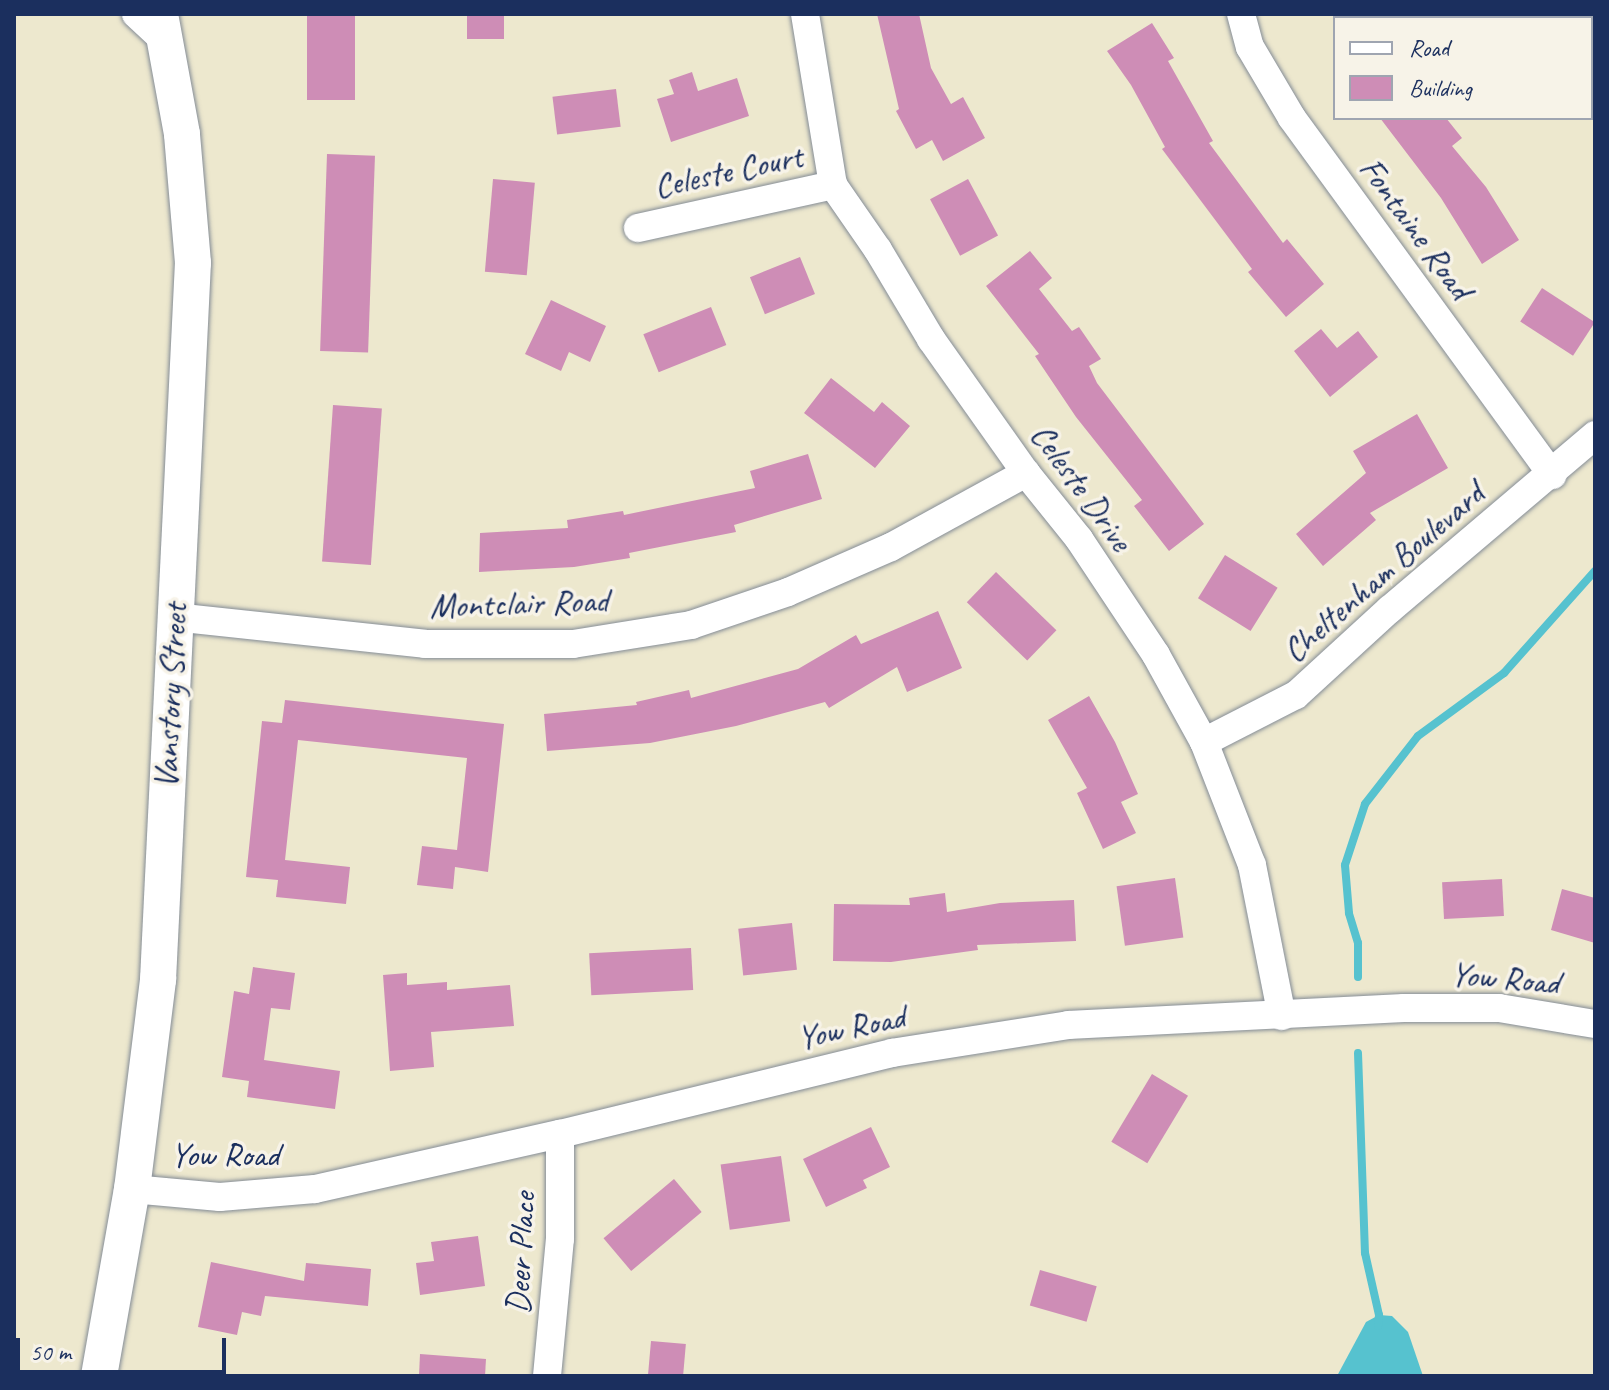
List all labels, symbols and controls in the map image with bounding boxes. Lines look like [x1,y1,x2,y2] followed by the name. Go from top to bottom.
[1333,16,1593,120] legend
[1409,33,1449,63] text: Road
[1409,73,1472,103] text: Building
[650,135,806,207] street label: Celeste Court
[1351,149,1481,307] street label: Fontaine Road
[1022,415,1142,559] street label: Celeste Drive
[1274,473,1492,671] street label: Cheltenham Boulevard
[429,579,609,627] street label: Montclair Road
[145,602,195,790] street label: Vanstory Street
[1449,953,1561,1003] street label: Yow Road
[793,996,909,1058] street label: Yow Road
[170,1135,280,1175] street label: Yow Road
[496,1191,544,1315] street label: Deer Place
[20,1322,230,1372] scale bar
[30,1337,71,1367] text: 50 m

